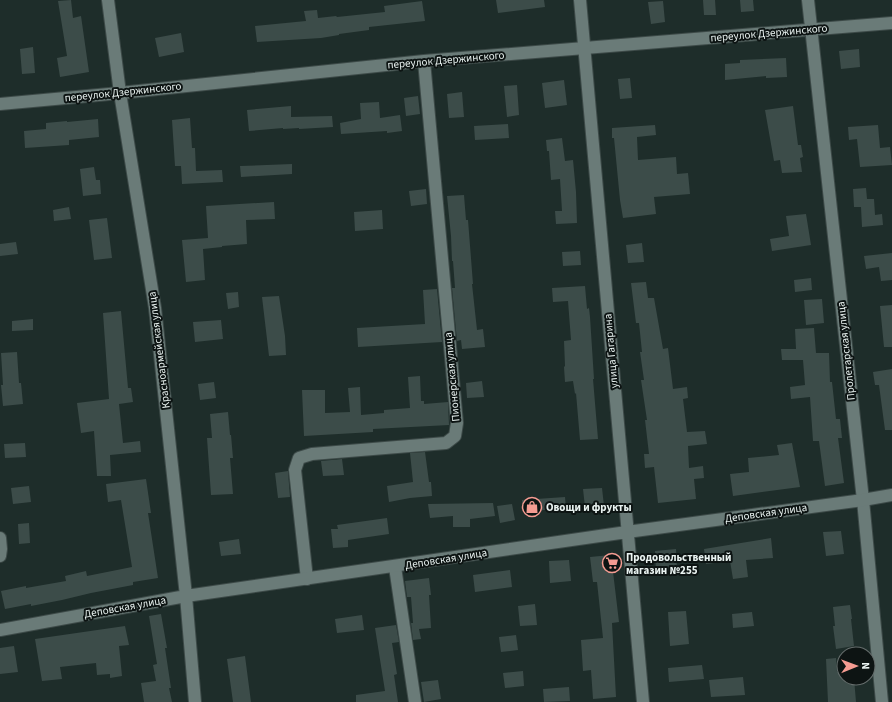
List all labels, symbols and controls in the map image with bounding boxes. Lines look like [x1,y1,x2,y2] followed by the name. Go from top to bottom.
[710,20,828,46] street label: переулок Дзержинского
[387,47,505,73] street label: переулок Дзержинского
[64,78,182,106] street label: переулок Дзержинского
[144,291,174,409] street label: Красноармейская улица
[833,301,859,401] street label: Пролетарская улица
[600,313,622,389] street label: улица Гагарина
[441,332,463,422] street label: Пионерская улица
[521,496,543,518] shop icon: Овощи и фрукты
[546,500,632,515] place label: Овощи и фрукты
[724,500,808,526] street label: Деповская улица
[404,545,488,573] street label: Деповская улица
[626,550,731,578] place label: Продовольственный магазин №255
[601,552,623,574] supermarket icon: Продовольственный магазин №255
[83,592,167,622] street label: Деповская улица
[836,646,876,686] north arrow
[858,662,873,670] text: N

